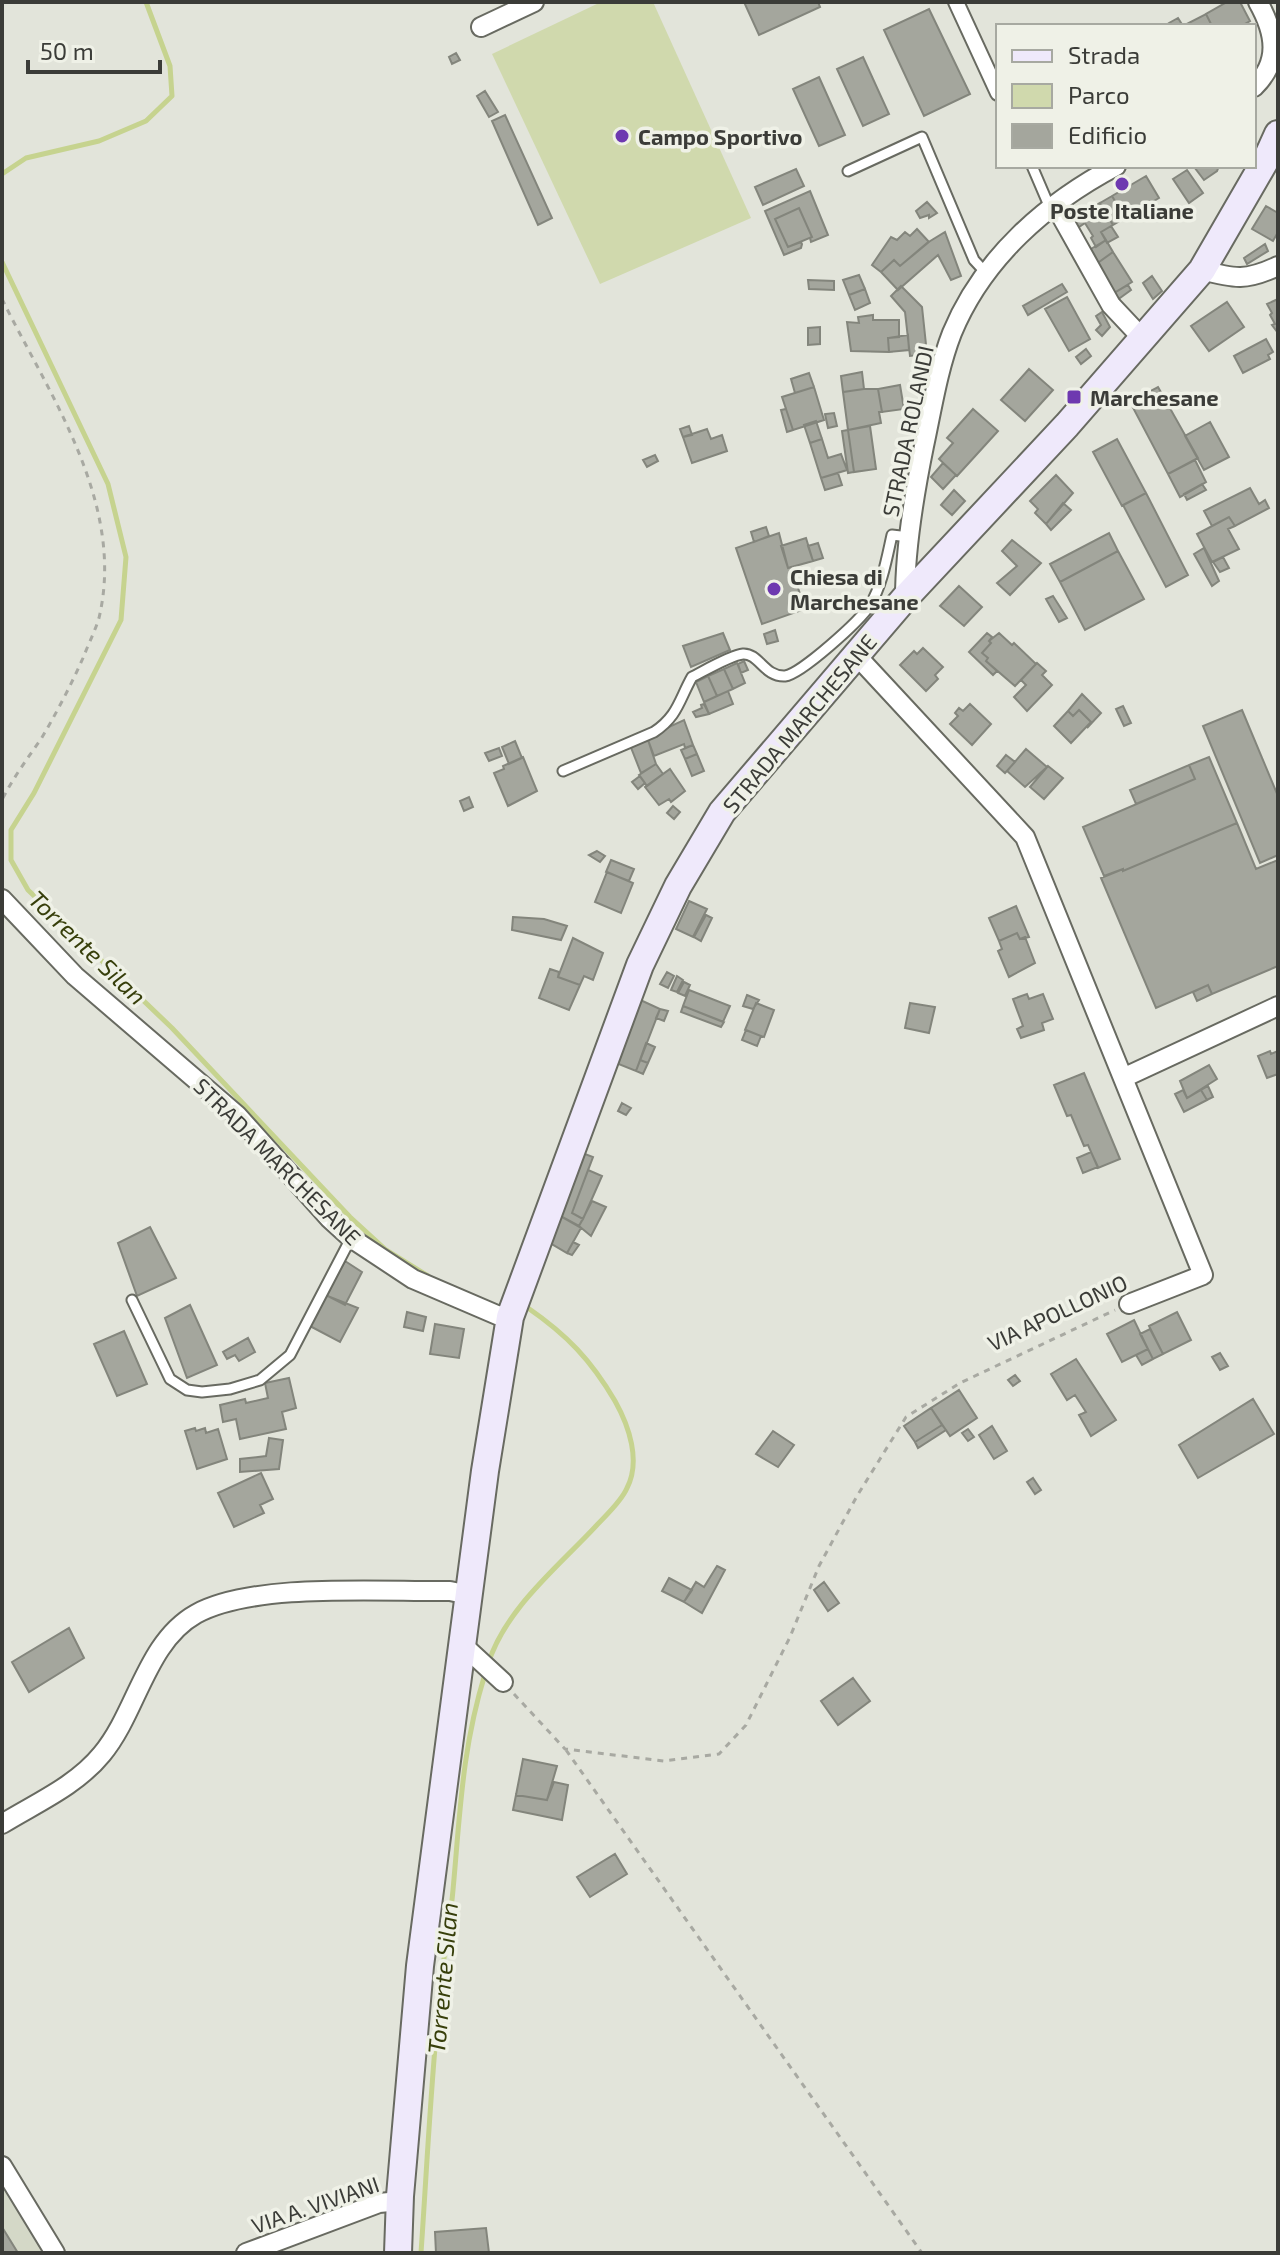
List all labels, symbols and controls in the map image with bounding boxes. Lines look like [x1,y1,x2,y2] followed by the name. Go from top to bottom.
[28,24,160,74] scale bar
[996,24,1256,168] legend
[40,36,94,65] text: 50 m
[1068,40,1140,69] text: Strada
[1068,80,1130,109] text: Parco
[1068,120,1147,149] text: Edificio
[638,123,803,149] place label: Campo Sportivo
[613,127,631,145] marker: Campo Sportivo
[1113,175,1131,193] marker: Poste Italiane
[1050,197,1194,223] place label: Poste Italiane
[876,343,938,519] street label: STRADA ROLANDI
[1090,384,1219,410] place label: Marchesane
[1065,388,1083,406] marker: Marchesane
[790,563,919,614] place label: Chiesa di Marchesane
[765,580,783,598] marker: Chiesa di Marchesane
[717,628,881,818] street label: STRADA MARCHESANE
[23,884,153,1010] water label: Torrente Silan
[189,1072,367,1250] street label: STRADA MARCHESANE
[983,1268,1131,1356] street label: VIA APOLLONIO
[421,1901,463,2055] water label: Torrente Silan
[248,2170,382,2238] street label: VIA A. VIVIANI

